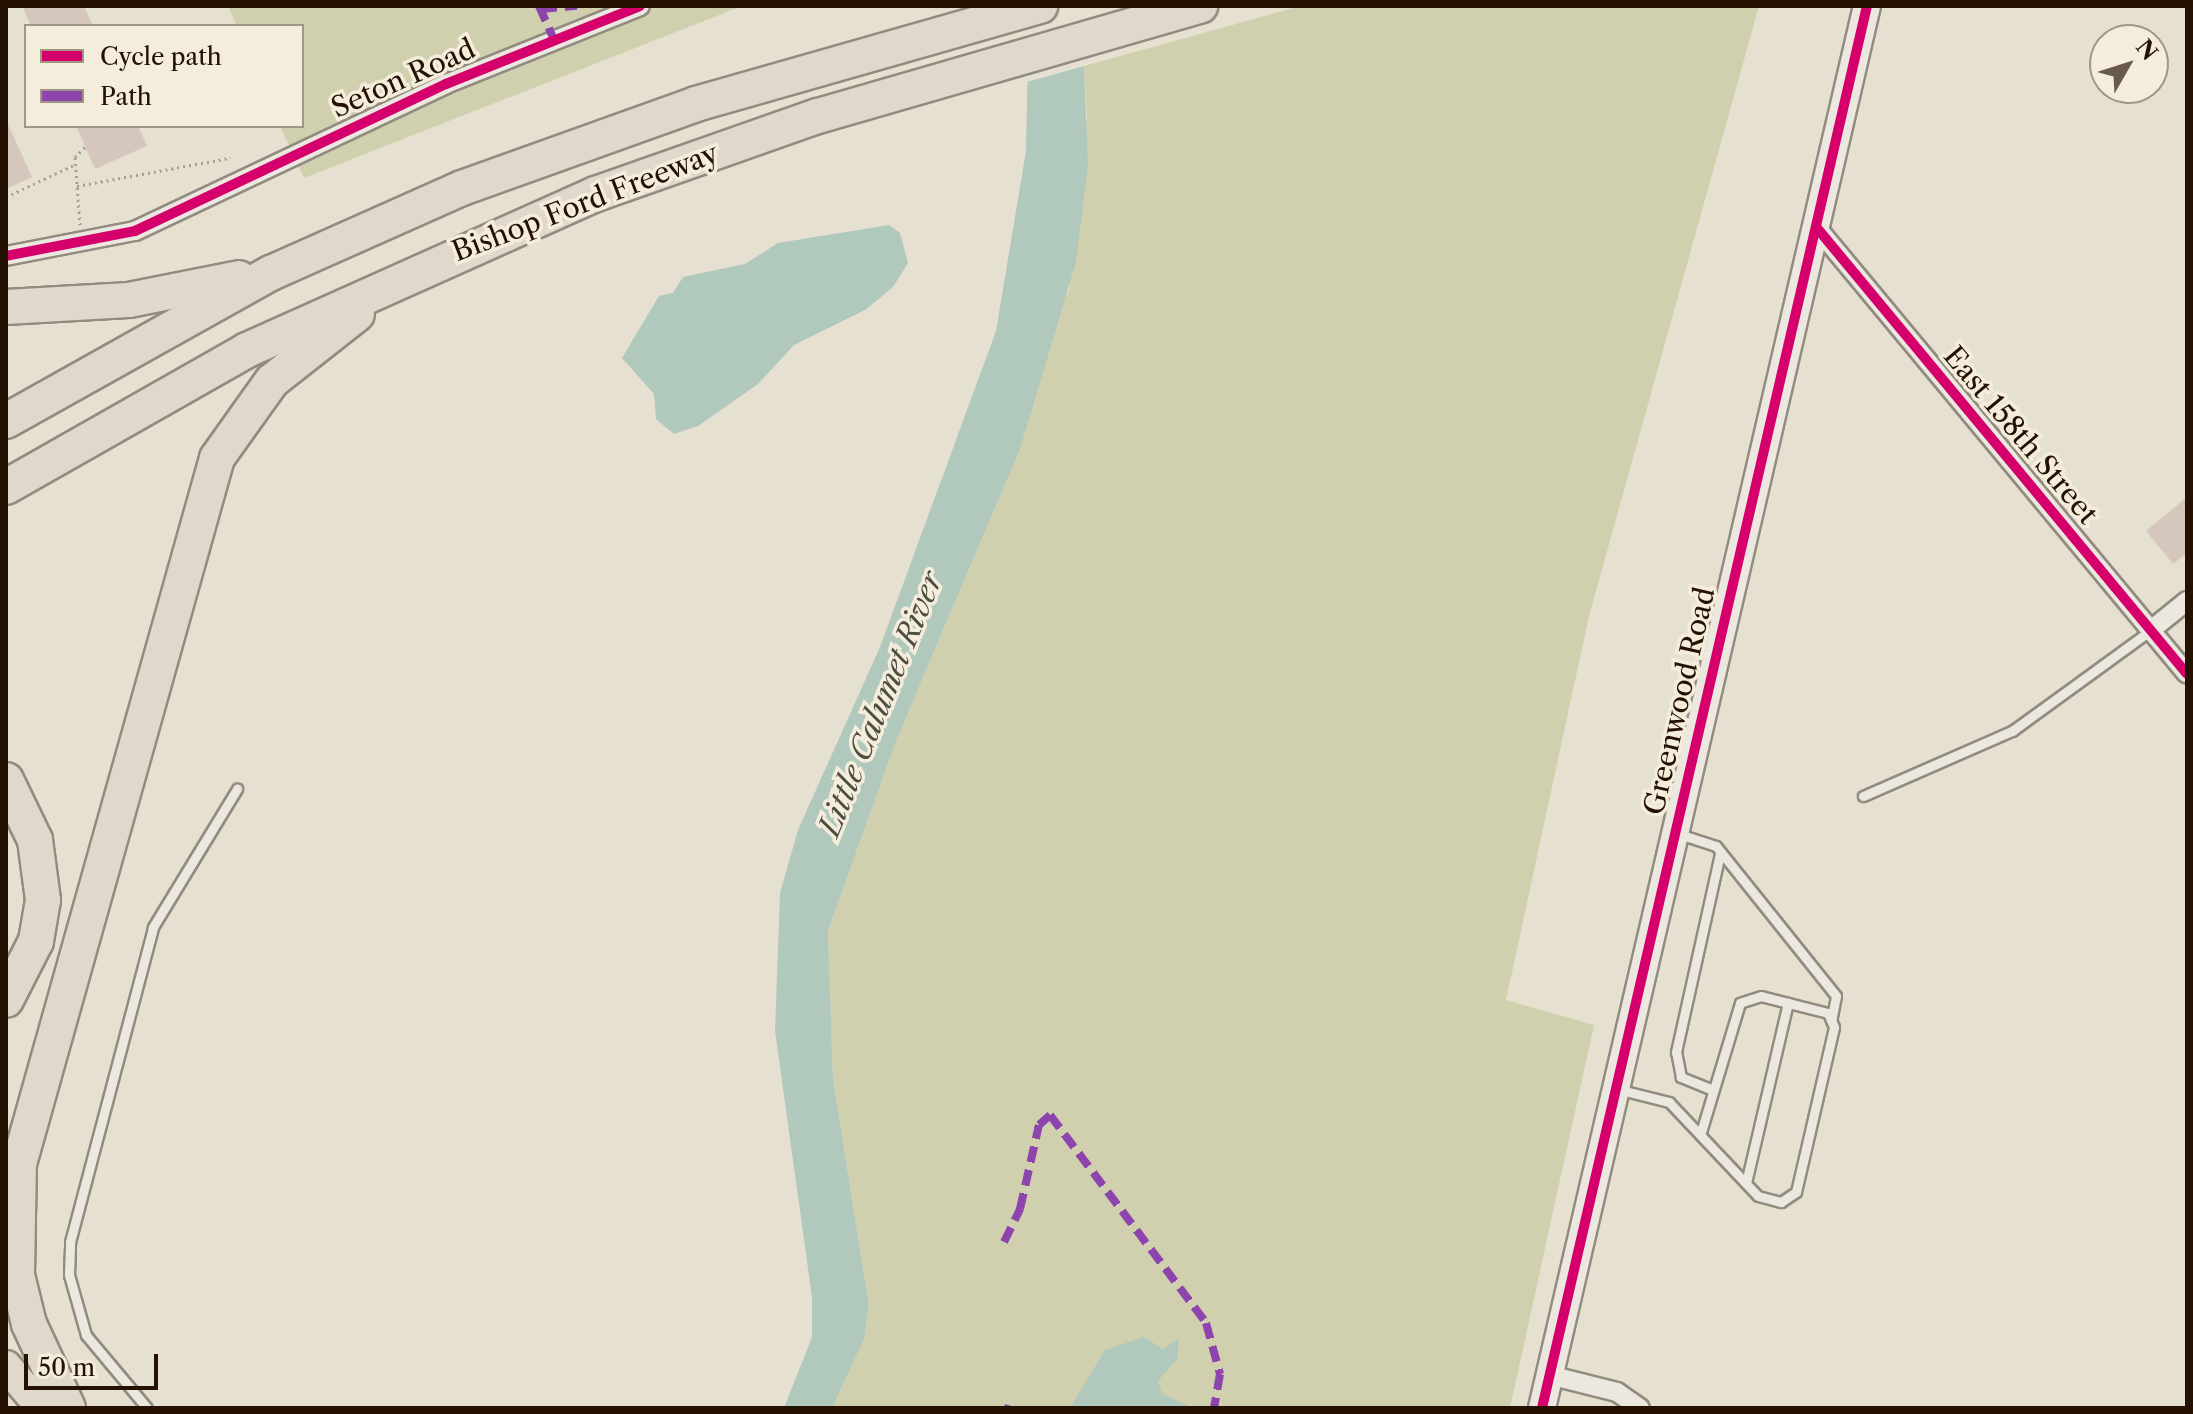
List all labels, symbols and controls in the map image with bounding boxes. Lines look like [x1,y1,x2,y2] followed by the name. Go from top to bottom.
[24,24,304,128] legend
[2089,24,2169,104] north arrow
[326,31,480,125] street label: Seton Road
[2130,34,2163,66] text: N
[100,42,222,71] text: Cycle path
[100,82,152,111] text: Path
[447,136,723,268] street label: Bishop Ford Freeway
[1937,339,2105,531] street label: East 158th Street
[811,566,951,842] water label: Little Calumet River
[1636,584,1722,818] street label: Greenwood Road
[28,1338,162,1388] scale bar
[38,1353,95,1382] text: 50 m

